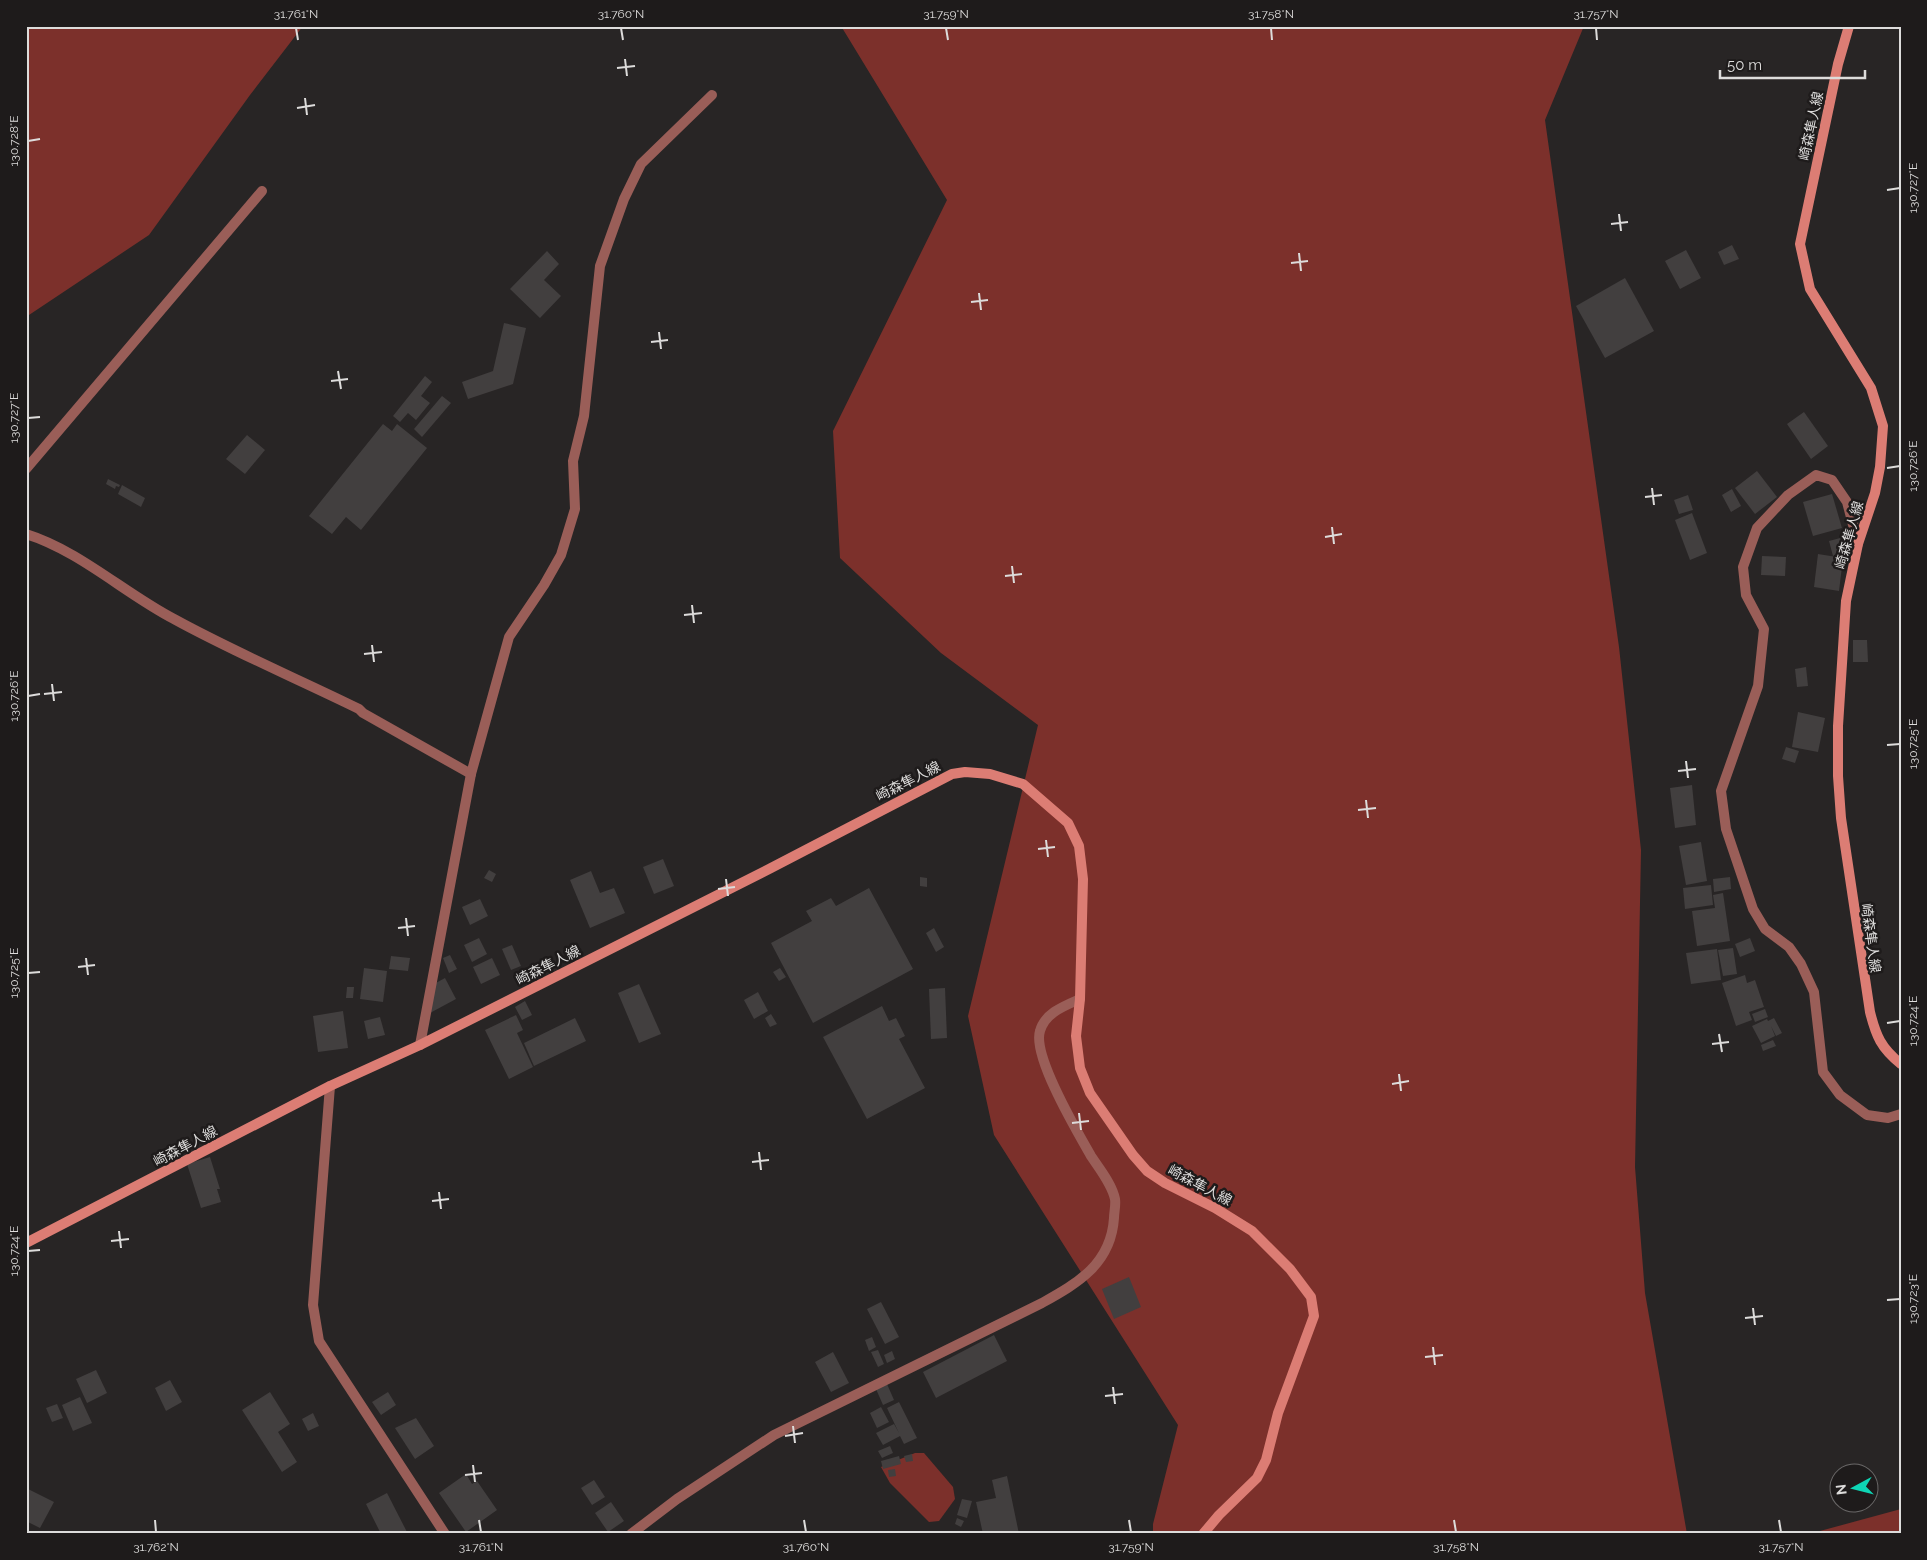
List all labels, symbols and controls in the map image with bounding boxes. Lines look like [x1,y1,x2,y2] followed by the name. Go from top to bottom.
[274,7,318,21] text: 31.761°N
[598,7,644,21] text: 31.760°N
[923,7,969,21] text: 31.759°N
[1248,7,1294,21] text: 31.758°N
[1573,7,1619,21] text: 31.757°N
[1720,48,1864,80] scale bar
[1727,56,1762,74] text: 50 m
[1796,90,1826,162] street label: 崎森隼人線
[7,115,21,167] text: 130.728°E
[1906,163,1920,213] text: 130.727°E
[7,393,21,443] text: 130.727°E
[1906,440,1920,492] text: 130.726°E
[1832,499,1866,571] street label: 崎森隼人線
[7,670,21,722] text: 130.726°E
[1906,719,1920,769] text: 130.725°E
[873,758,943,804] street label: 崎森隼人線
[1858,902,1884,974] street label: 崎森隼人線
[513,942,583,988] street label: 崎森隼人線
[7,948,21,998] text: 130.725°E
[1906,996,1920,1046] text: 130.724°E
[150,1123,220,1169] street label: 崎森隼人線
[1165,1162,1235,1208] street label: 崎森隼人線
[7,1226,21,1276] text: 130.724°E
[1906,1274,1920,1324] text: 130.723°E
[1830,1462,1880,1512] north arrow
[1833,1483,1850,1496] text: N
[133,1540,179,1554] text: 31.762°N
[459,1540,503,1554] text: 31.761°N
[783,1540,829,1554] text: 31.760°N
[1108,1540,1154,1554] text: 31.759°N
[1433,1540,1479,1554] text: 31.758°N
[1758,1540,1804,1554] text: 31.757°N

